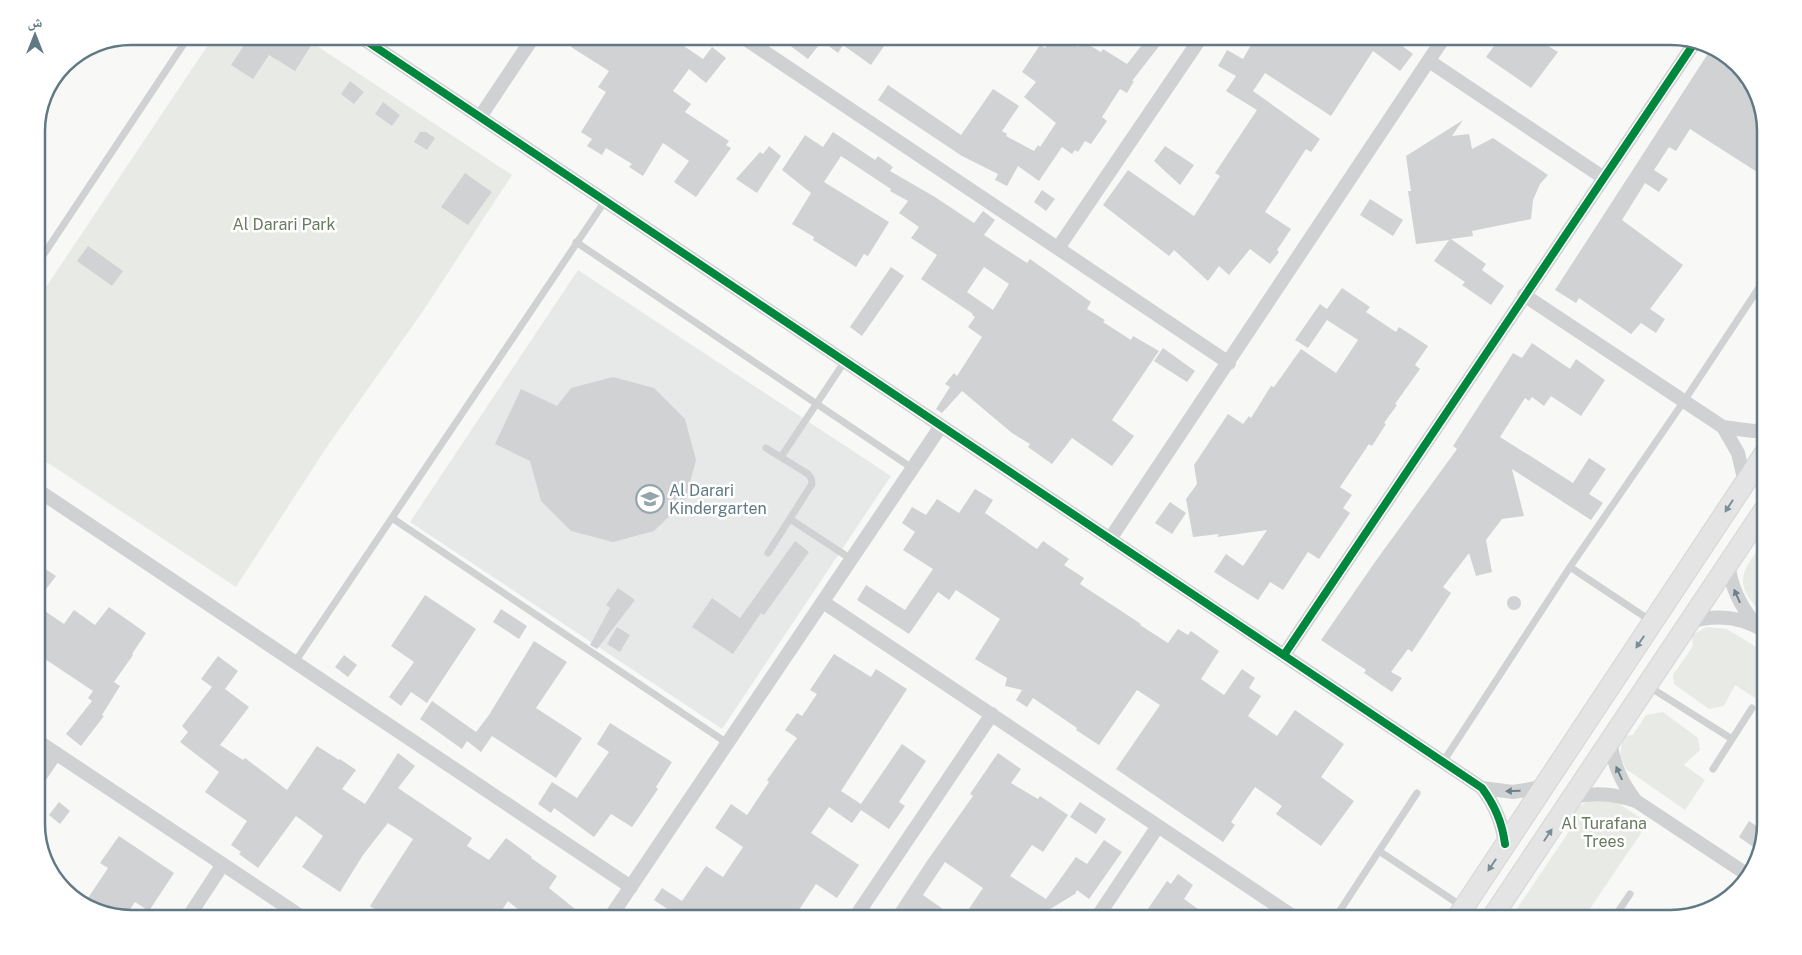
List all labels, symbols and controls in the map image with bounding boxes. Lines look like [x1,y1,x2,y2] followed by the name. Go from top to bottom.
[10,10,60,60] north arrow
[28,14,43,31] text: ش
[232,215,336,234] park label: Al Darari Park
[669,481,767,518] place label: Al Darari Kindergarten
[635,484,665,514] school or university icon: Al Darari Kindergarten
[1724,500,1734,513] one-way arrow
[1733,589,1741,603] one-way arrow
[1635,635,1644,649] one-way arrow
[1614,766,1623,781] one-way arrow
[1504,787,1520,795] one-way arrow
[1561,814,1647,851] park label: Al Turafana Trees
[1543,828,1553,842] one-way arrow
[1487,858,1496,872] one-way arrow

